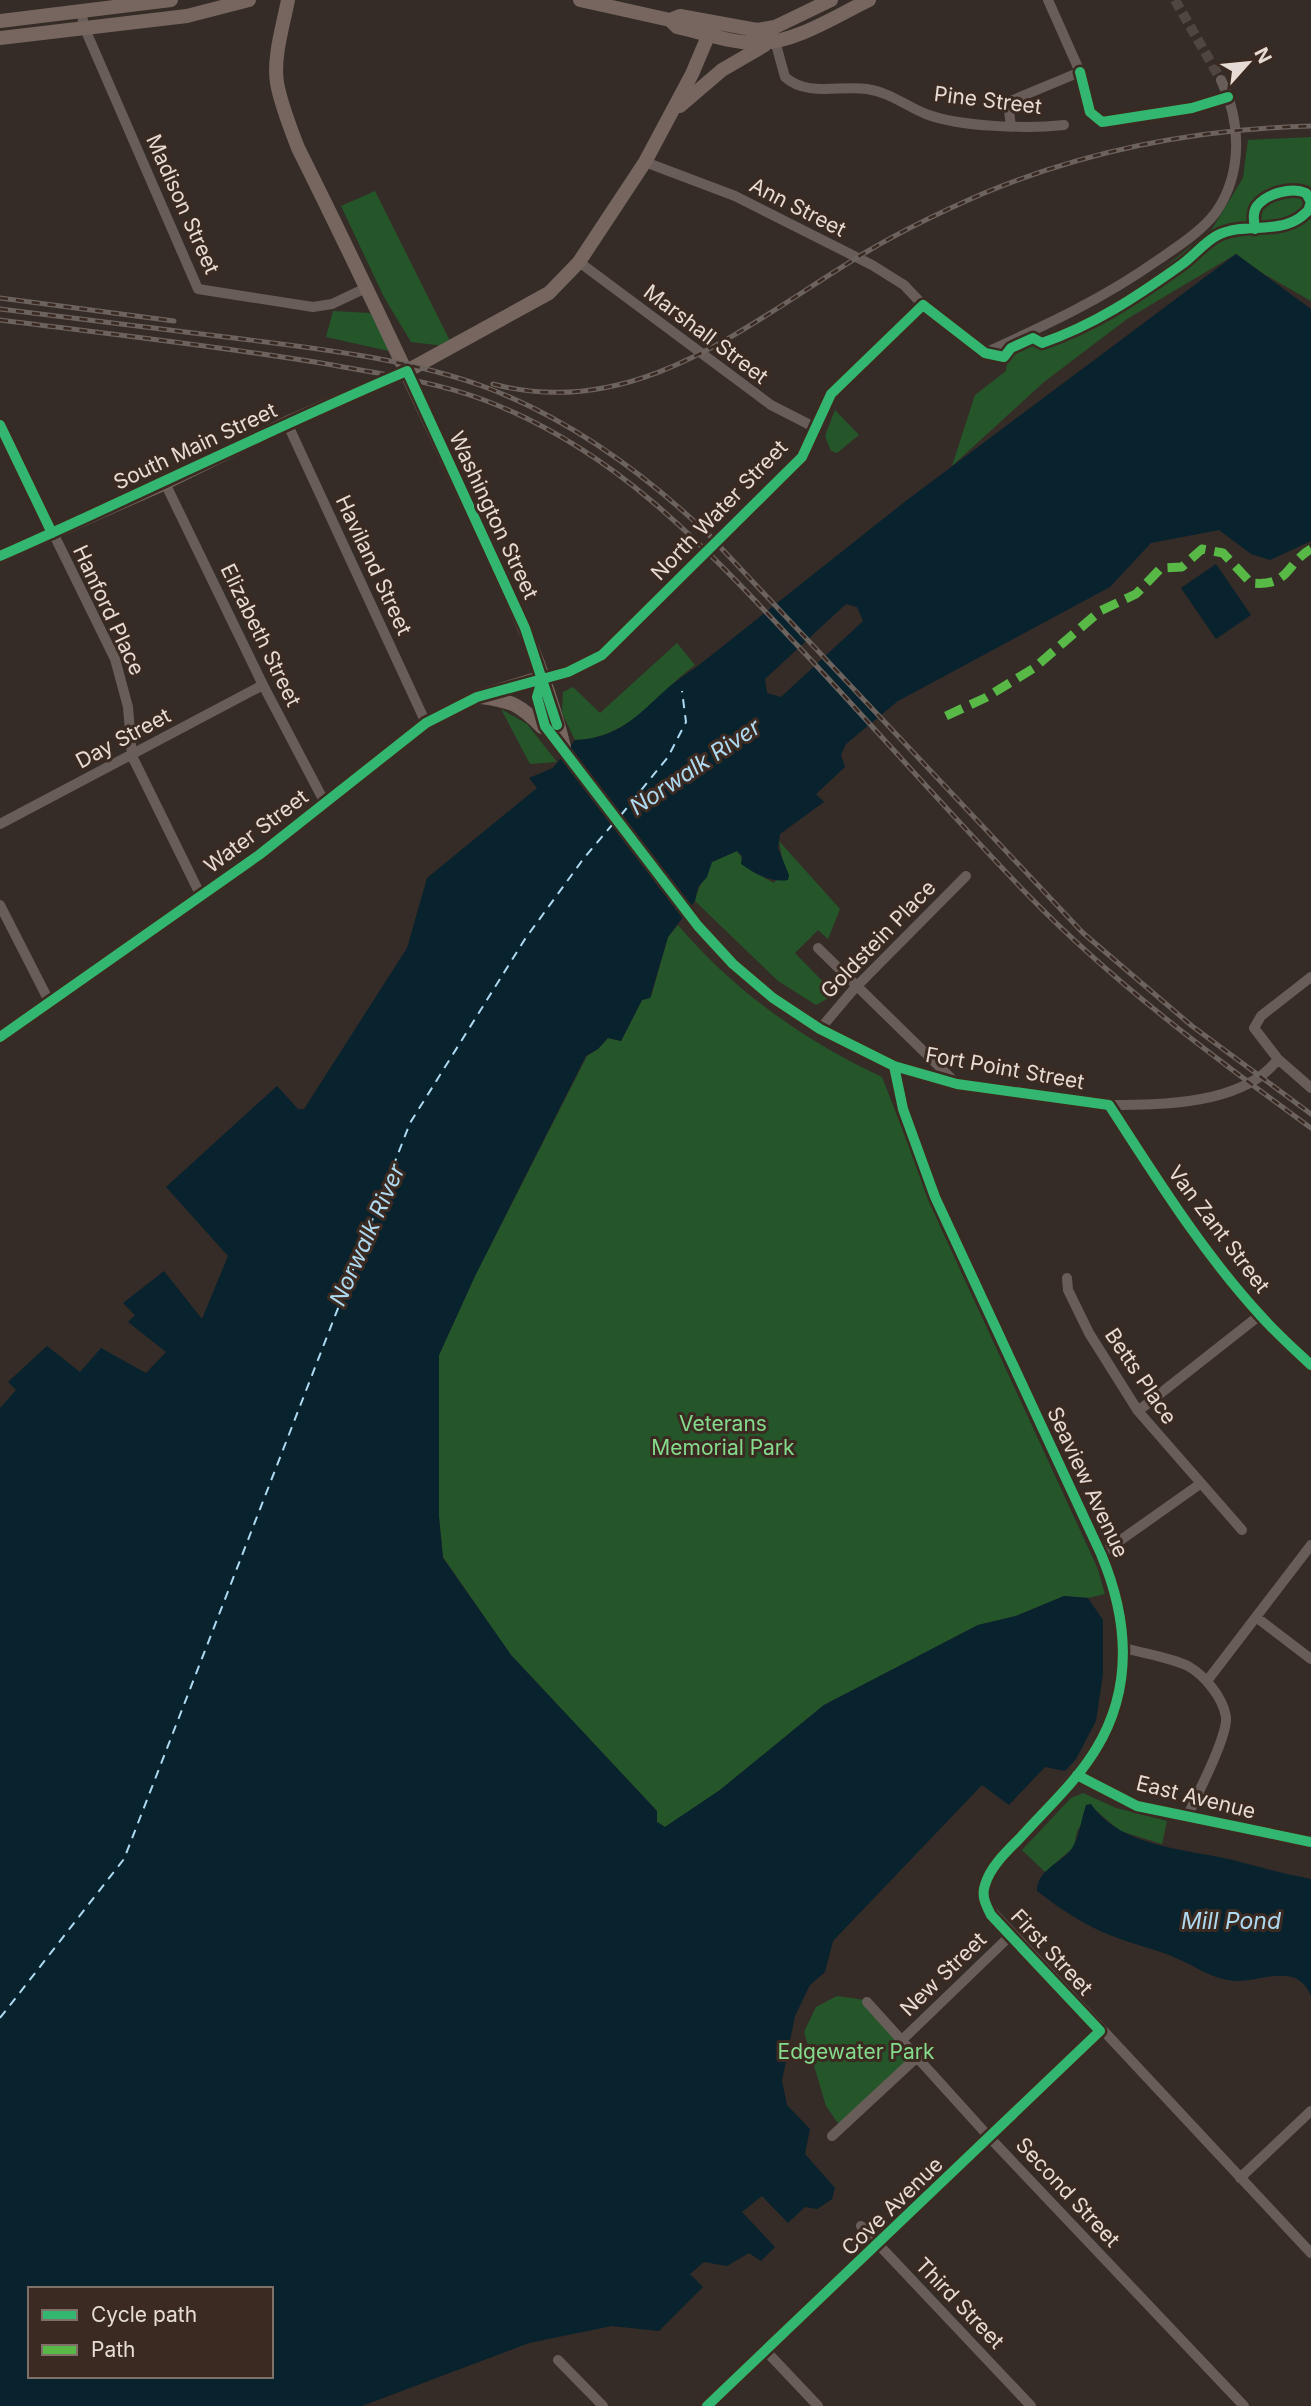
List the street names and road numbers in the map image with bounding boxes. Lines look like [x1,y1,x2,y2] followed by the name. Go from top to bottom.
[933,81,1043,119] street label: Pine Street
[141,130,225,278] street label: Madison Street
[746,172,850,242] street label: Ann Street
[639,279,773,389] street label: Marshall Street
[109,397,281,495] street label: South Main Street
[444,427,544,603] street label: Washington Street
[646,435,792,585] street label: North Water Street
[331,491,417,639] street label: Haviland Street
[68,541,150,679] street label: Hanford Place
[216,560,306,711] street label: Elizabeth Street
[71,703,175,773] street label: Day Street
[199,784,313,878] street label: Water Street
[815,875,941,1003] street label: Goldstein Place
[924,1042,1086,1094] street label: Fort Point Street
[1163,1160,1275,1298] street label: Van Zant Street
[1100,1323,1182,1429] street label: Betts Place
[1042,1403,1134,1561] street label: Seaview Avenue
[1134,1770,1258,1824] street label: East Avenue
[1006,1904,1098,2000] street label: First Street
[895,1927,991,2021] street label: New Street
[1011,2132,1125,2252] street label: Second Street
[836,2152,948,2260] street label: Cove Avenue
[910,2252,1010,2354] street label: Third Street

